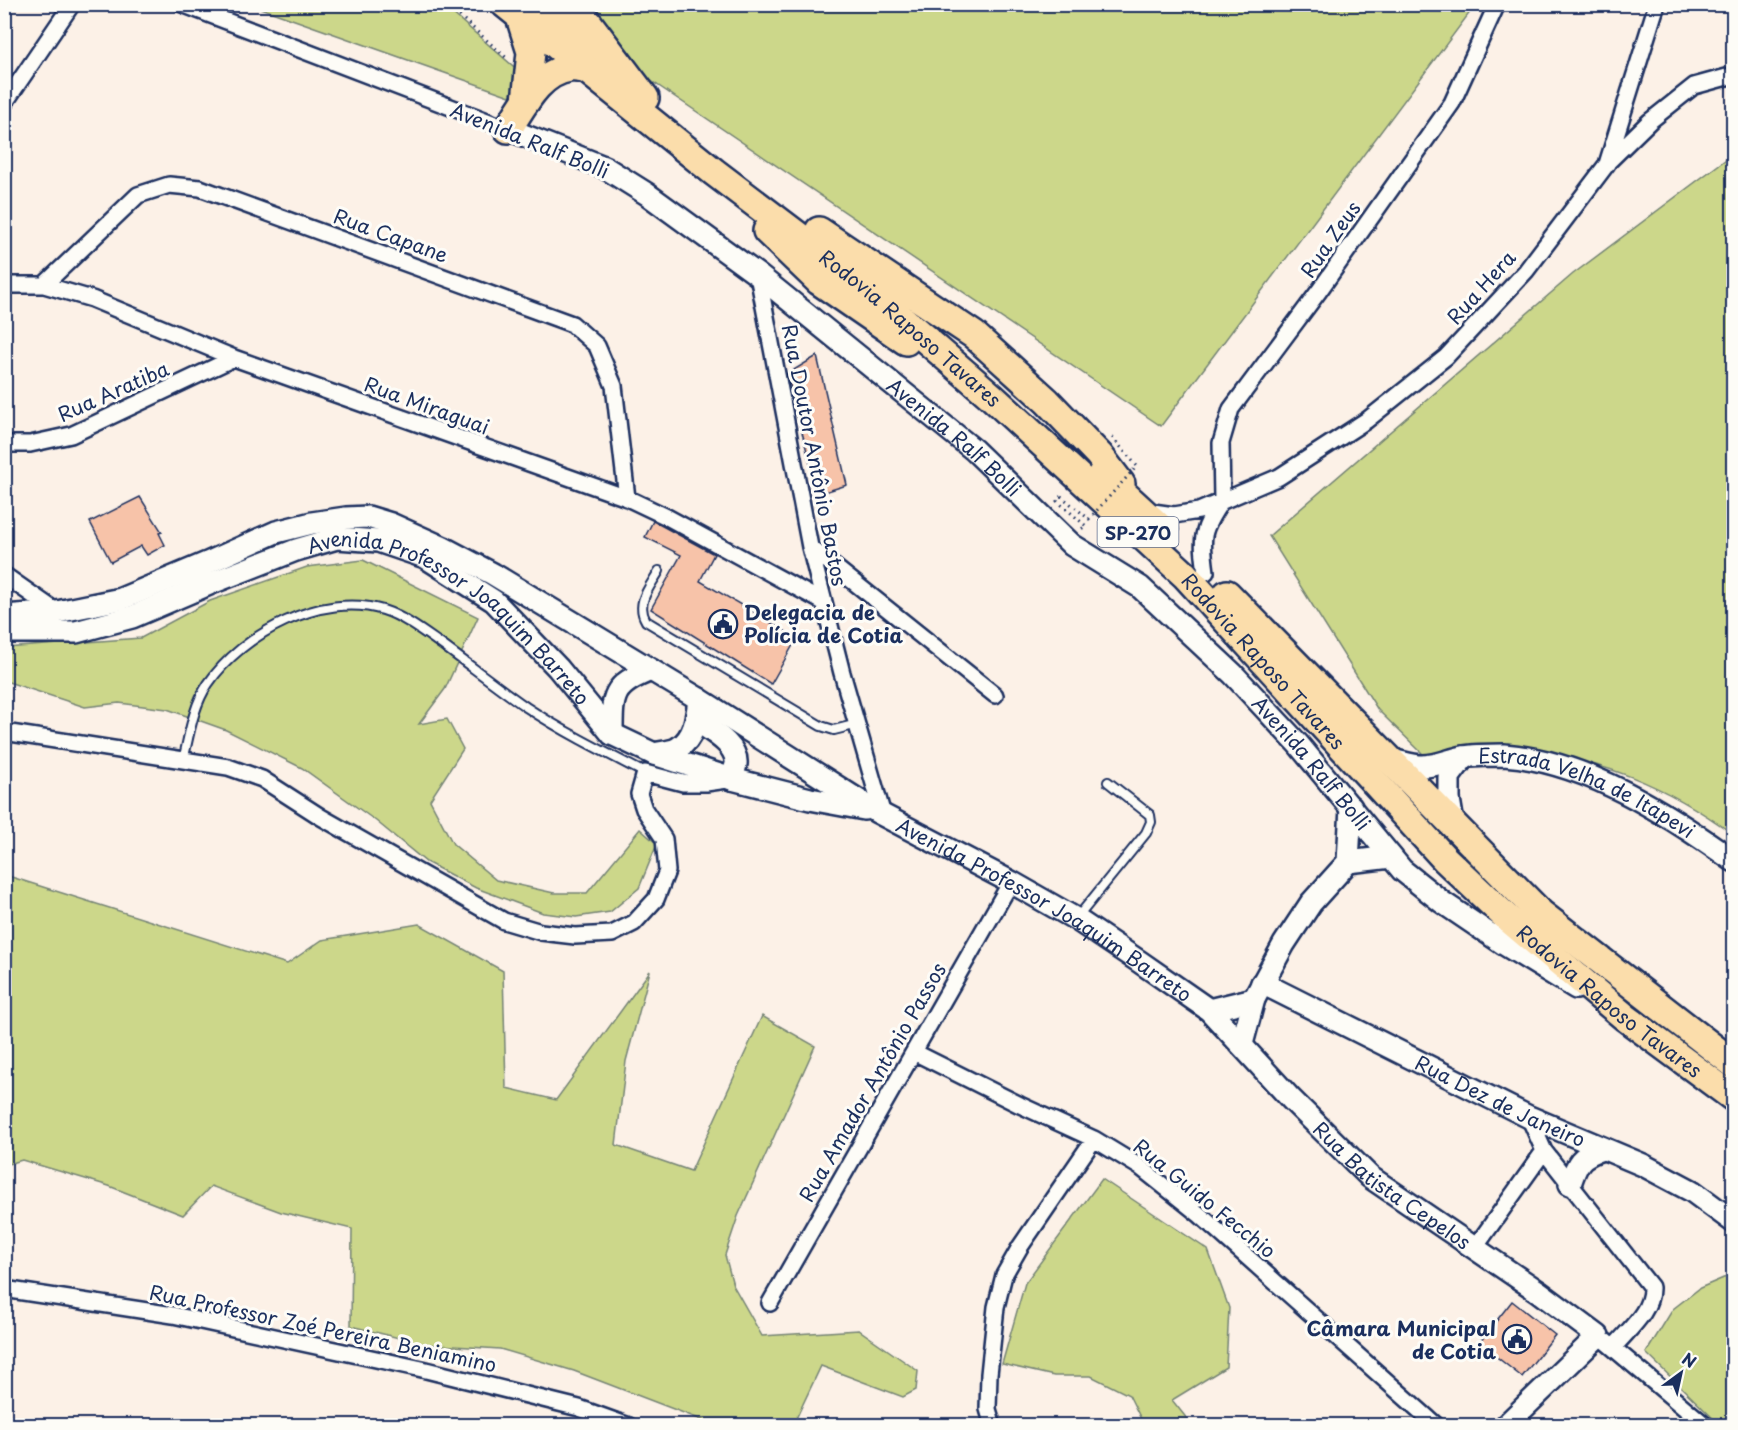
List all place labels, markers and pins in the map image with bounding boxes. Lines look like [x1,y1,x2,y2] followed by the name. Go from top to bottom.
[744,597,903,650] place label: Delegacia de Polícia de Cotia
[707,608,739,640] public building icon: Delegacia de Polícia de Cotia
[1306,1313,1496,1366] place label: Câmara Municipal de Cotia
[1501,1323,1533,1355] public building icon: Câmara Municipal de Cotia

